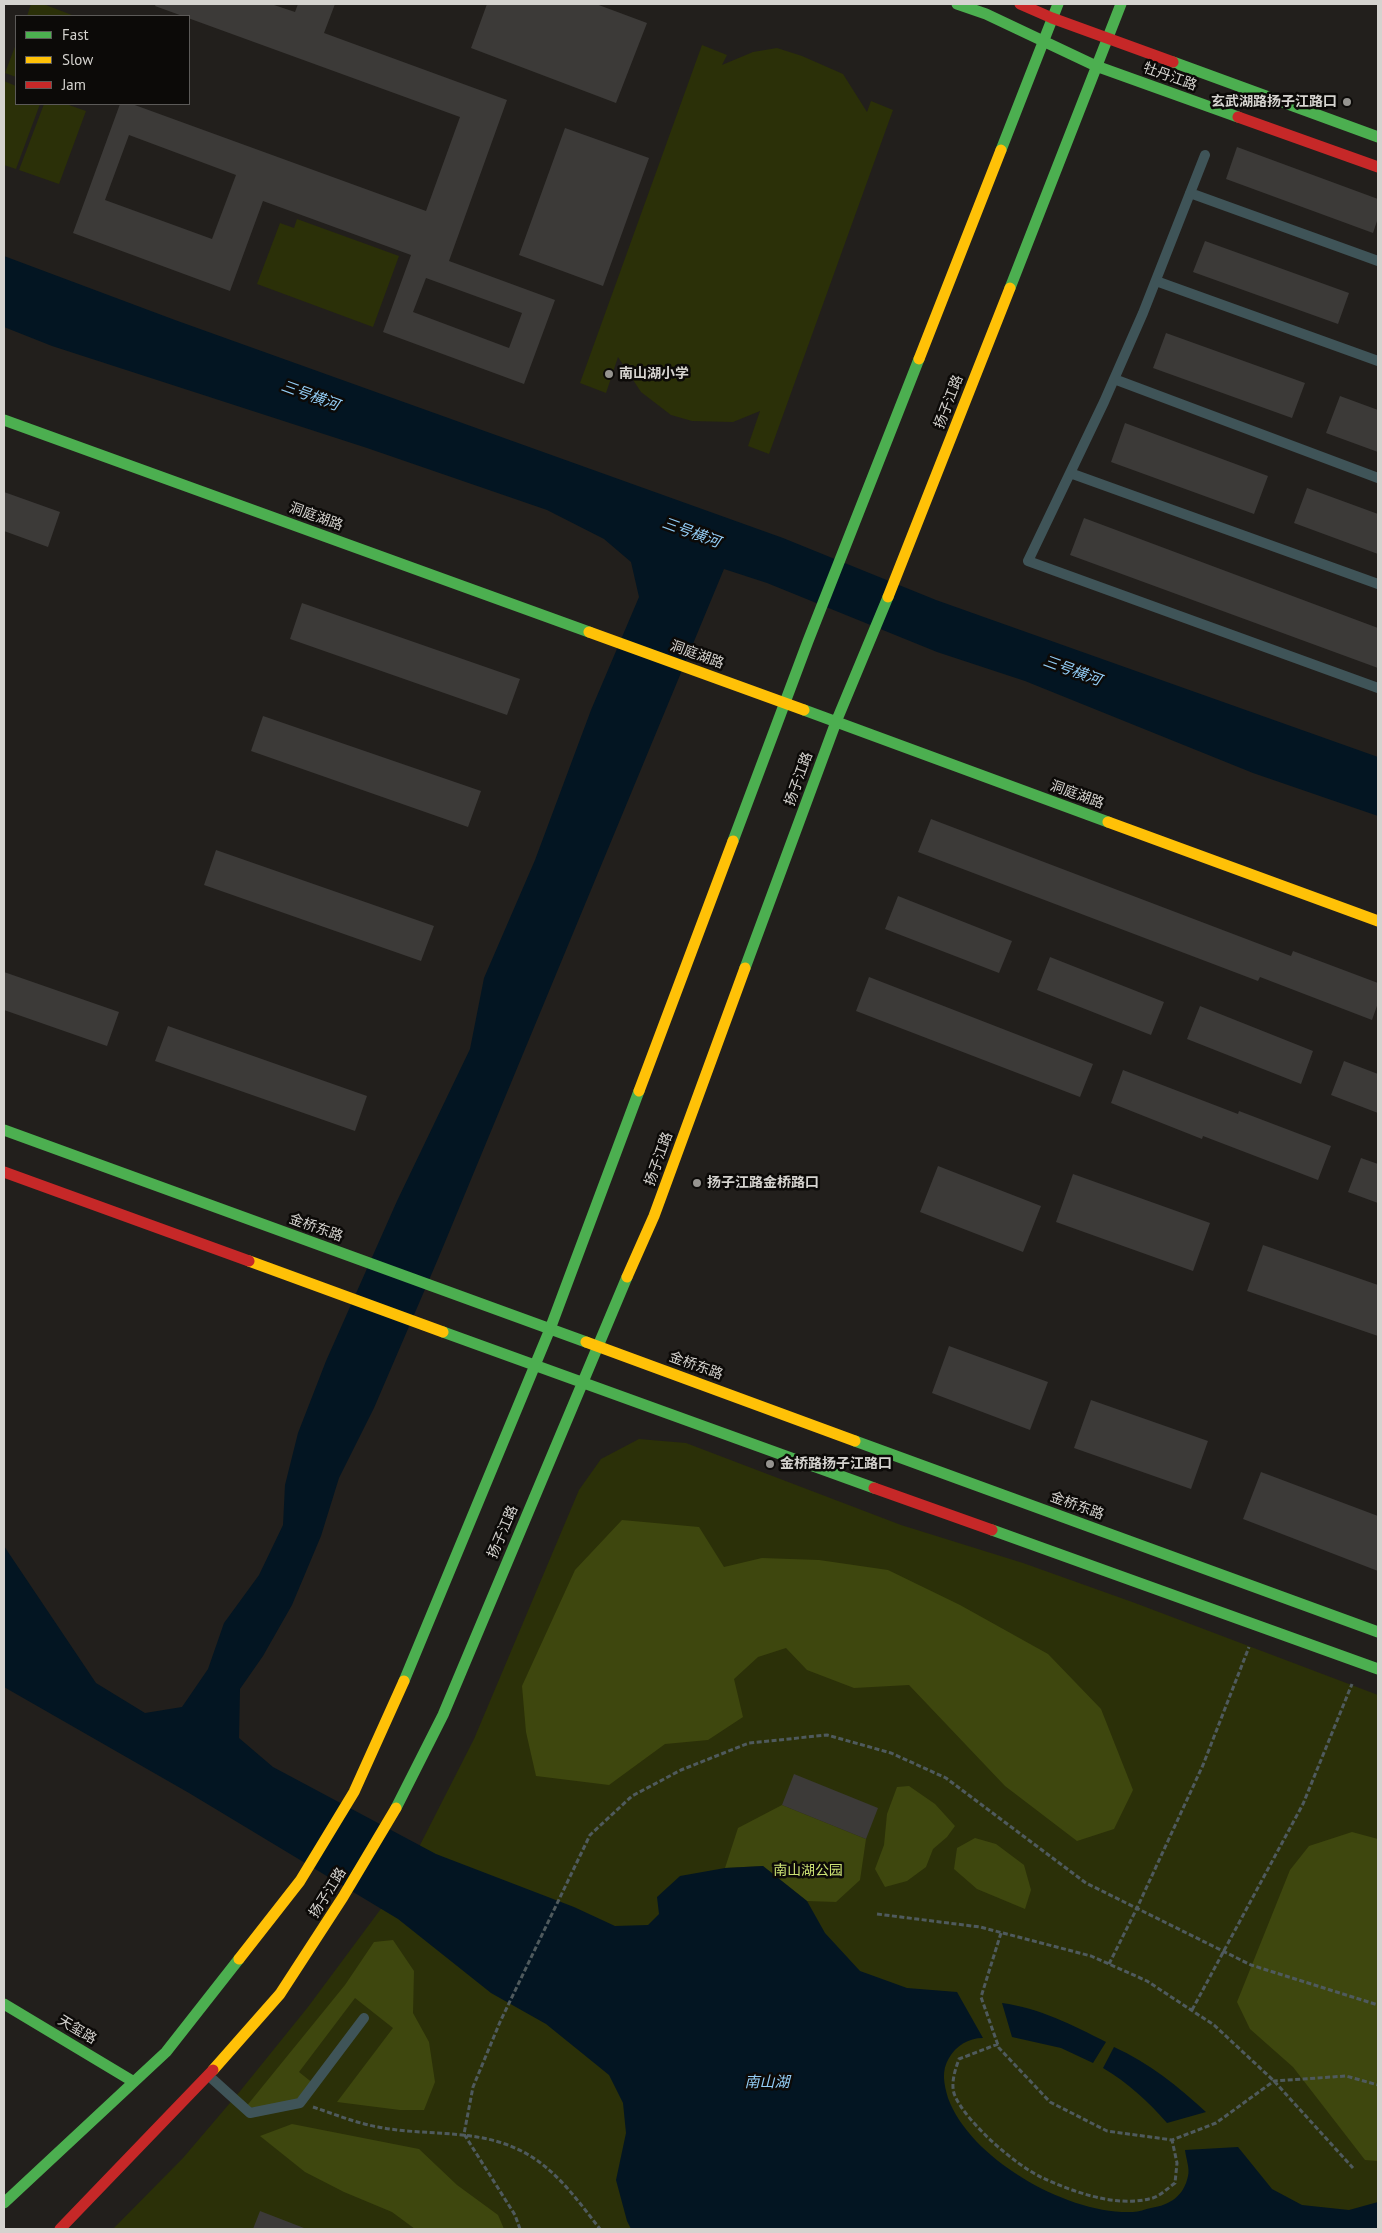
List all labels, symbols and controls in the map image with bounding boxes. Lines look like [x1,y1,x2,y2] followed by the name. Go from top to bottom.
[15,15,190,105] legend
[62,25,89,44] text: Fast
[62,50,93,69] text: Slow
[1141,60,1199,94] street label: 牡丹江路
[62,75,86,94] text: Jam
[1211,94,1337,110] place label: 玄武湖路扬子江路口
[1341,96,1353,108] marker: 玄武湖路扬子江路口
[619,366,689,382] place label: 南山湖小学
[603,368,615,380] marker: 南山湖小学
[931,373,967,431] street label: 扬子江路
[279,377,341,415] water label: 三号横河
[287,500,345,534] street label: 洞庭湖路
[660,514,722,552] water label: 三号横河
[668,638,726,672] street label: 洞庭湖路
[1041,652,1103,690] water label: 三号横河
[782,750,816,808] street label: 扬子江路
[1048,778,1106,812] street label: 洞庭湖路
[642,1130,676,1188] street label: 扬子江路
[707,1175,819,1191] place label: 扬子江路金桥路口
[691,1177,703,1189] marker: 扬子江路金桥路口
[287,1211,345,1245] street label: 金桥东路
[667,1349,725,1383] street label: 金桥东路
[780,1456,892,1472] place label: 金桥路扬子江路口
[764,1458,776,1470] marker: 金桥路扬子江路口
[1048,1489,1106,1523] street label: 金桥东路
[484,1503,522,1561] street label: 扬子江路
[773,1863,843,1879] park label: 南山湖公园
[306,1865,350,1921] street label: 扬子江路
[55,2012,99,2048] street label: 天玺路
[745,2074,789,2092] water label: 南山湖

